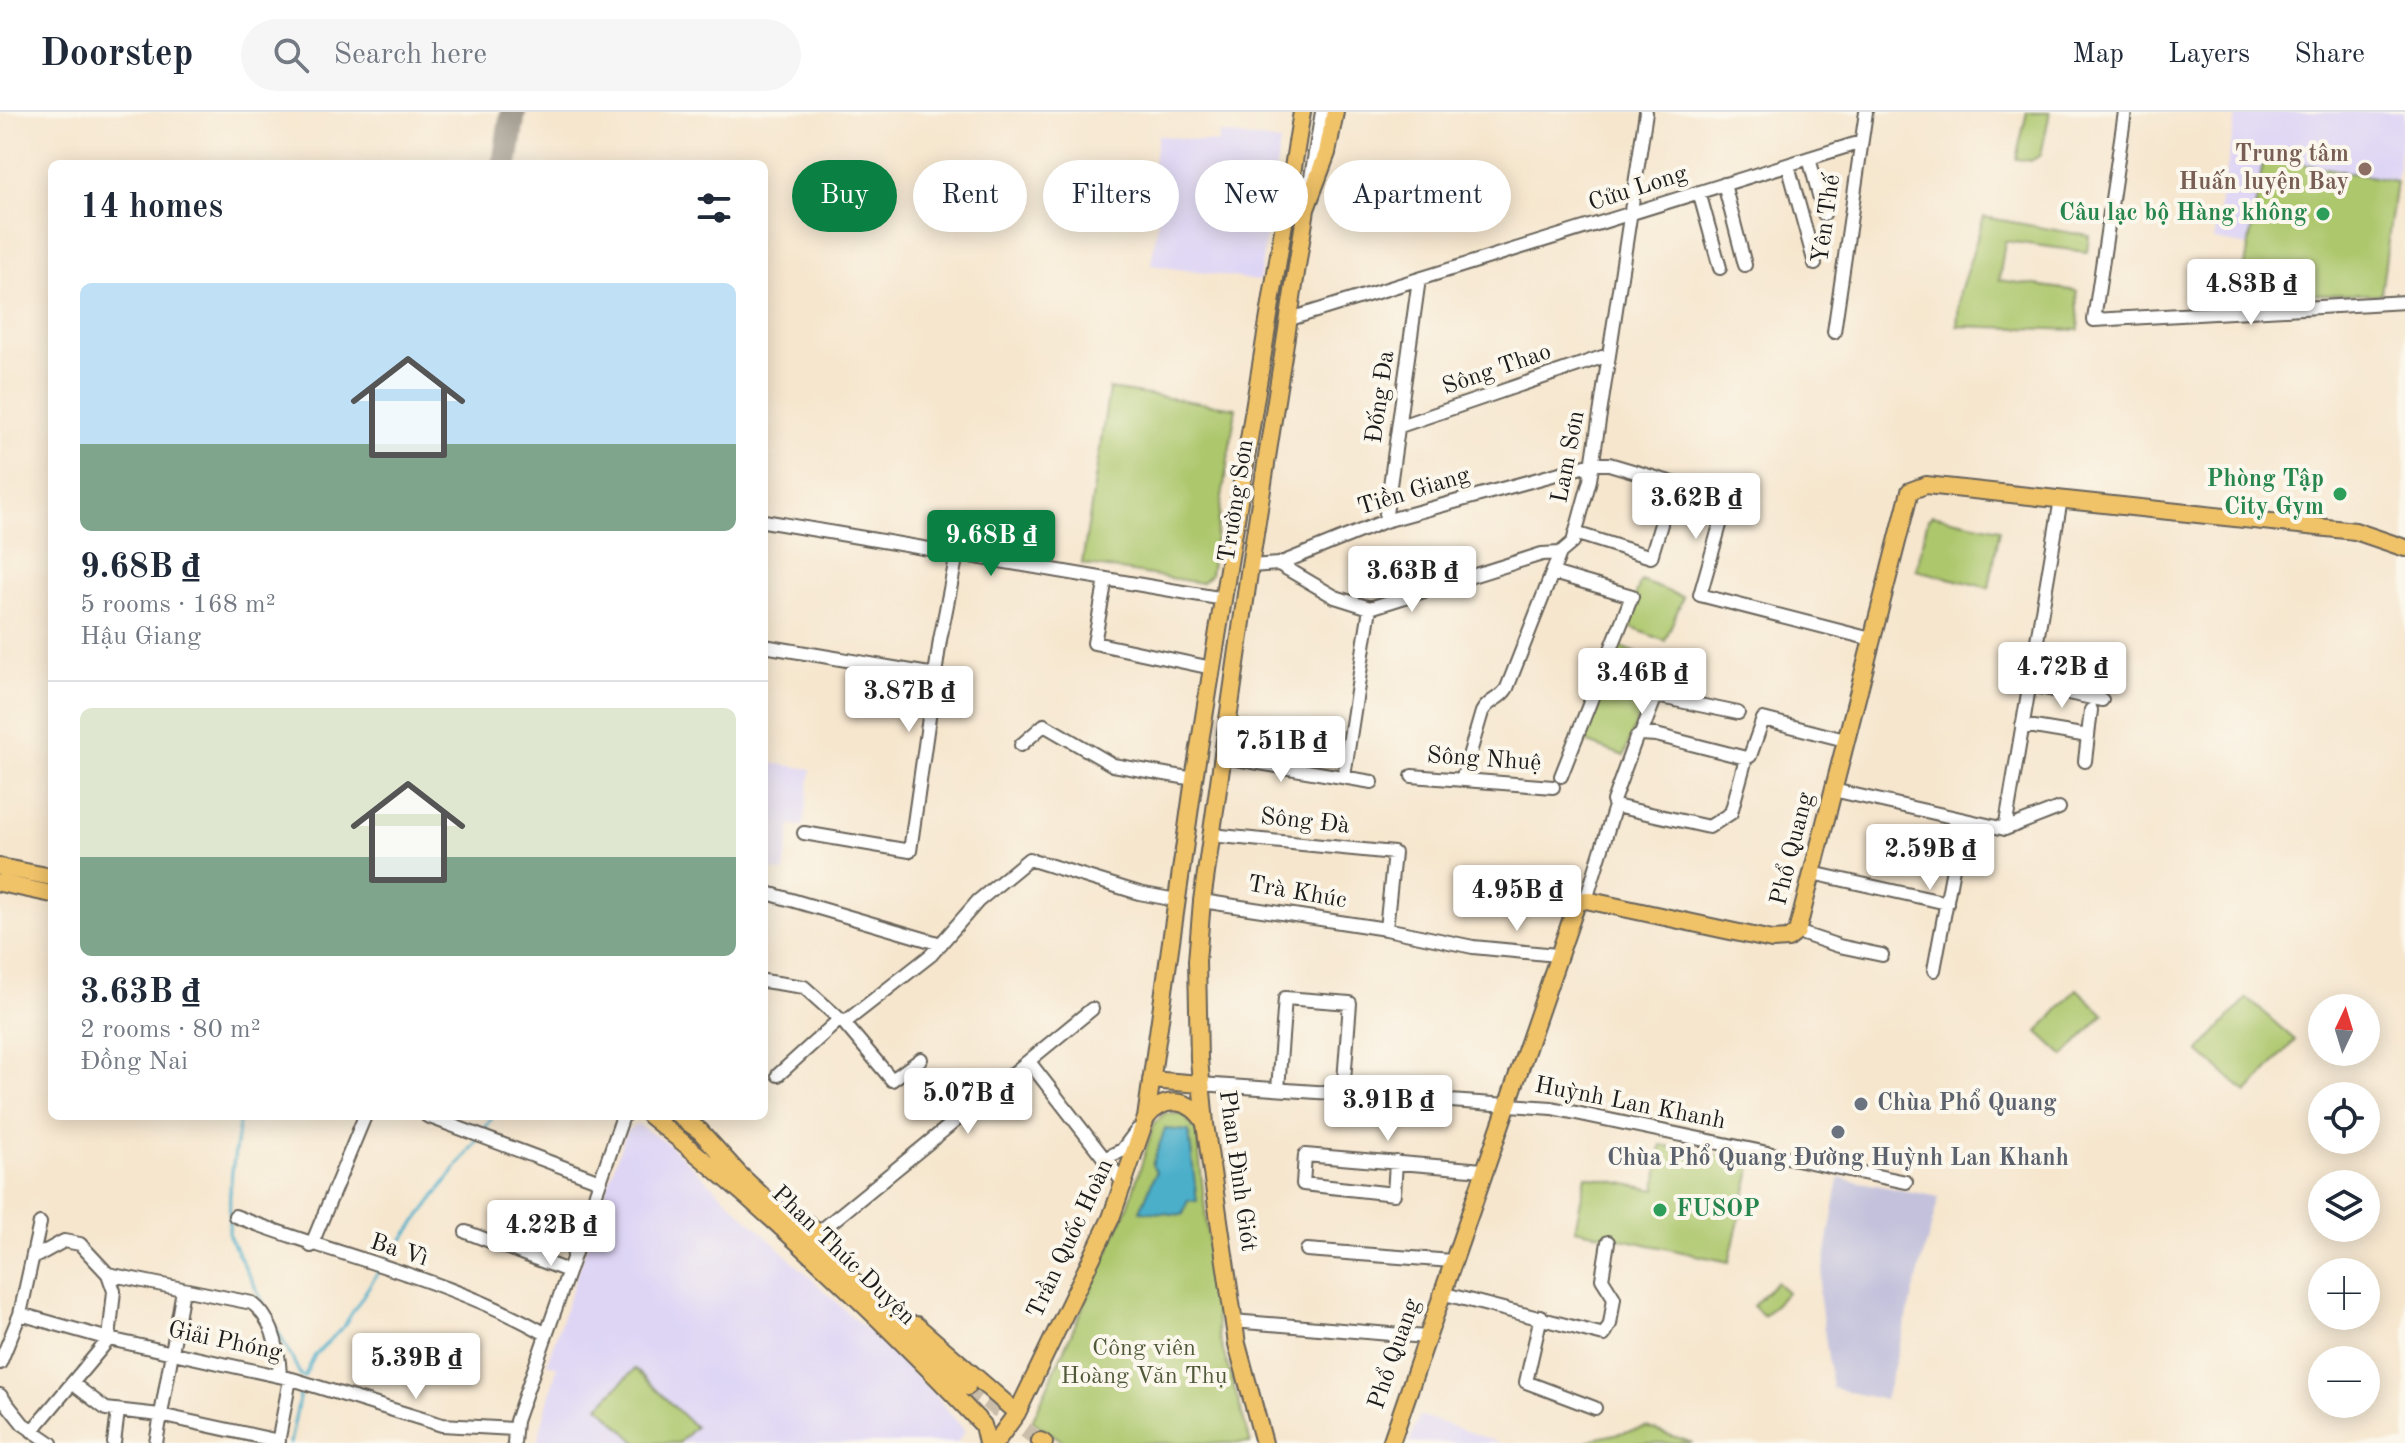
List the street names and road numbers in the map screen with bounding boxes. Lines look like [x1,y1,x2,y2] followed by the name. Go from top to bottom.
[1586,162,1690,216] street label: Cửu Long
[1808,171,1845,265] street label: Yên Thế
[1439,340,1555,400] street label: Sông Thao
[1362,349,1399,445] street label: Đống Đa
[1548,409,1590,505] street label: Lam Sơn
[1215,438,1259,564] street label: Trường Sơn
[1355,462,1473,520] street label: Tiền Giang
[1426,744,1542,776] street label: Sông Nhuệ
[1765,790,1819,908] street label: Phổ Quang
[1259,805,1351,839] street label: Sông Đà
[1246,872,1348,914] street label: Trà Khúc
[1533,1074,1727,1134] street label: Huỳnh Lan Khanh
[1214,1089,1260,1253] street label: Phan Đình Giót
[1022,1155,1118,1322] street label: Trần Quốc Hoàn
[767,1182,919,1330] street label: Phan Thúc Duyện
[367,1230,431,1272] street label: Ba Vì
[1363,1295,1425,1412] street label: Phổ Quang
[166,1318,284,1366] street label: Giải Phóng

